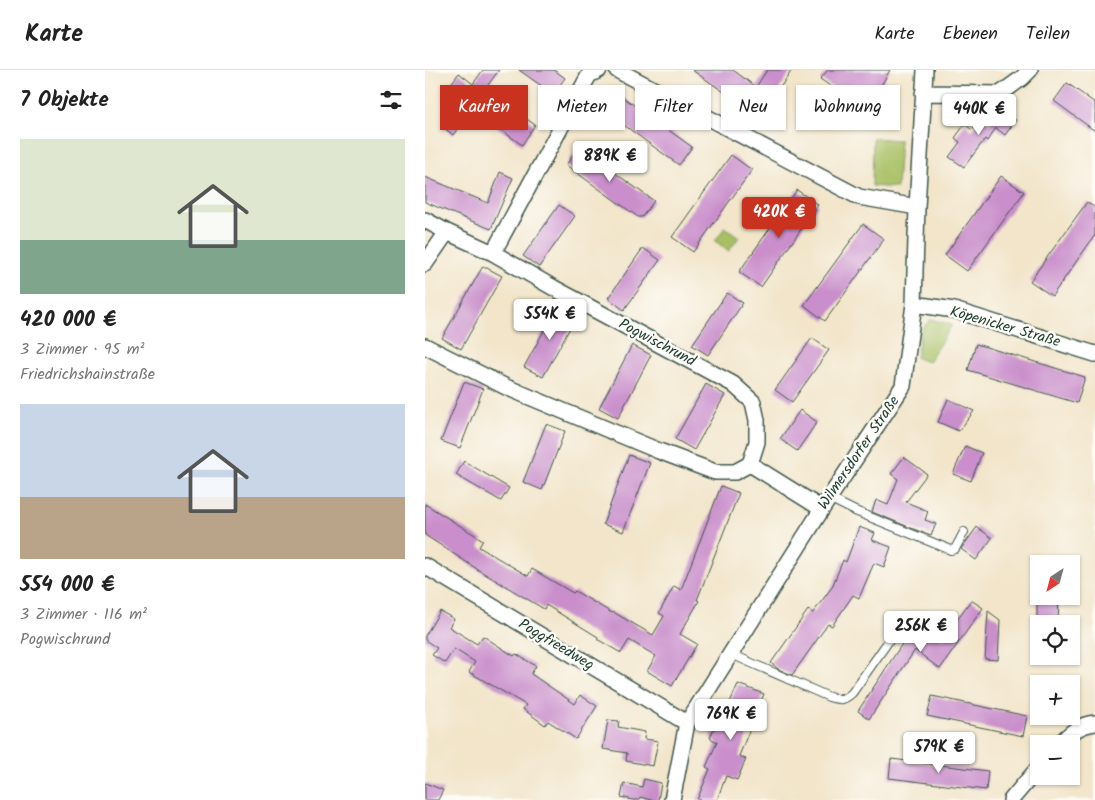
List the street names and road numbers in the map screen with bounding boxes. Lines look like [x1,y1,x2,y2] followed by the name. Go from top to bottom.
[947,300,1063,354] street label: Köpenicker Straße
[614,313,700,374] street label: Pogwischrund
[812,391,906,515] street label: Wilmersdorfer Straße
[513,613,599,677] street label: Poggfreedweg

